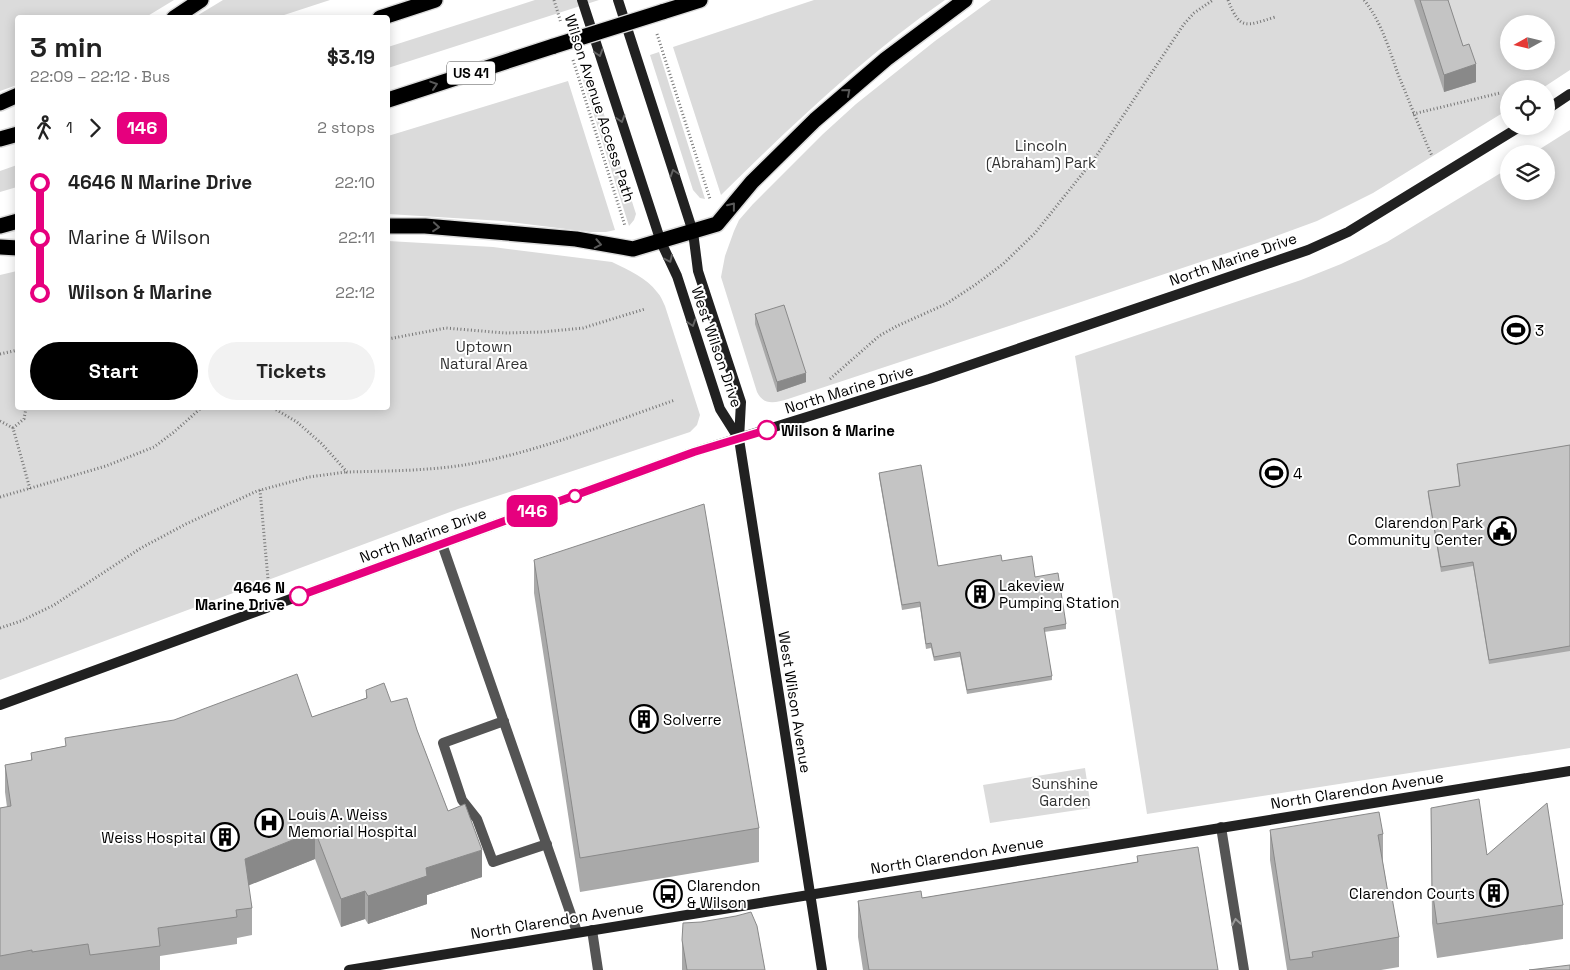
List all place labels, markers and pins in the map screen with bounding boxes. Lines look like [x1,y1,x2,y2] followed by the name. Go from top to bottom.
[1501,315,1531,345] sports icon: 3
[1535,321,1544,340] place label: 3
[757,420,777,440] marker: Wilson & Marine
[781,421,895,440] place label: Wilson & Marine
[1259,458,1289,488] sports icon: 4
[1293,464,1302,483] place label: 4
[568,489,582,503] unlabelled marker
[1348,513,1483,549] place label: Clarendon Park Community Center
[1487,516,1517,546] public building icon: Clarendon Park Community Center
[999,576,1119,612] place label: Lakeview Pumping Station
[195,578,285,614] place label: 4646 N Marine Drive
[965,579,995,609] building icon: Lakeview Pumping Station
[289,586,309,606] marker: 4646 N Marine Drive
[629,704,659,734] building icon: Solverre
[663,710,722,729] place label: Solverre
[288,805,417,841] place label: Louis A. Weiss Memorial Hospital
[254,808,284,838] hospital icon: Louis A. Weiss Memorial Hospital
[210,822,240,852] building icon: Weiss Hospital
[101,828,206,847] place label: Weiss Hospital
[687,876,761,912] place label: Clarendon & Wilson
[1479,878,1509,908] building icon: Clarendon Courts
[653,879,683,909] bus stop icon: Clarendon & Wilson
[1349,884,1475,903] place label: Clarendon Courts

